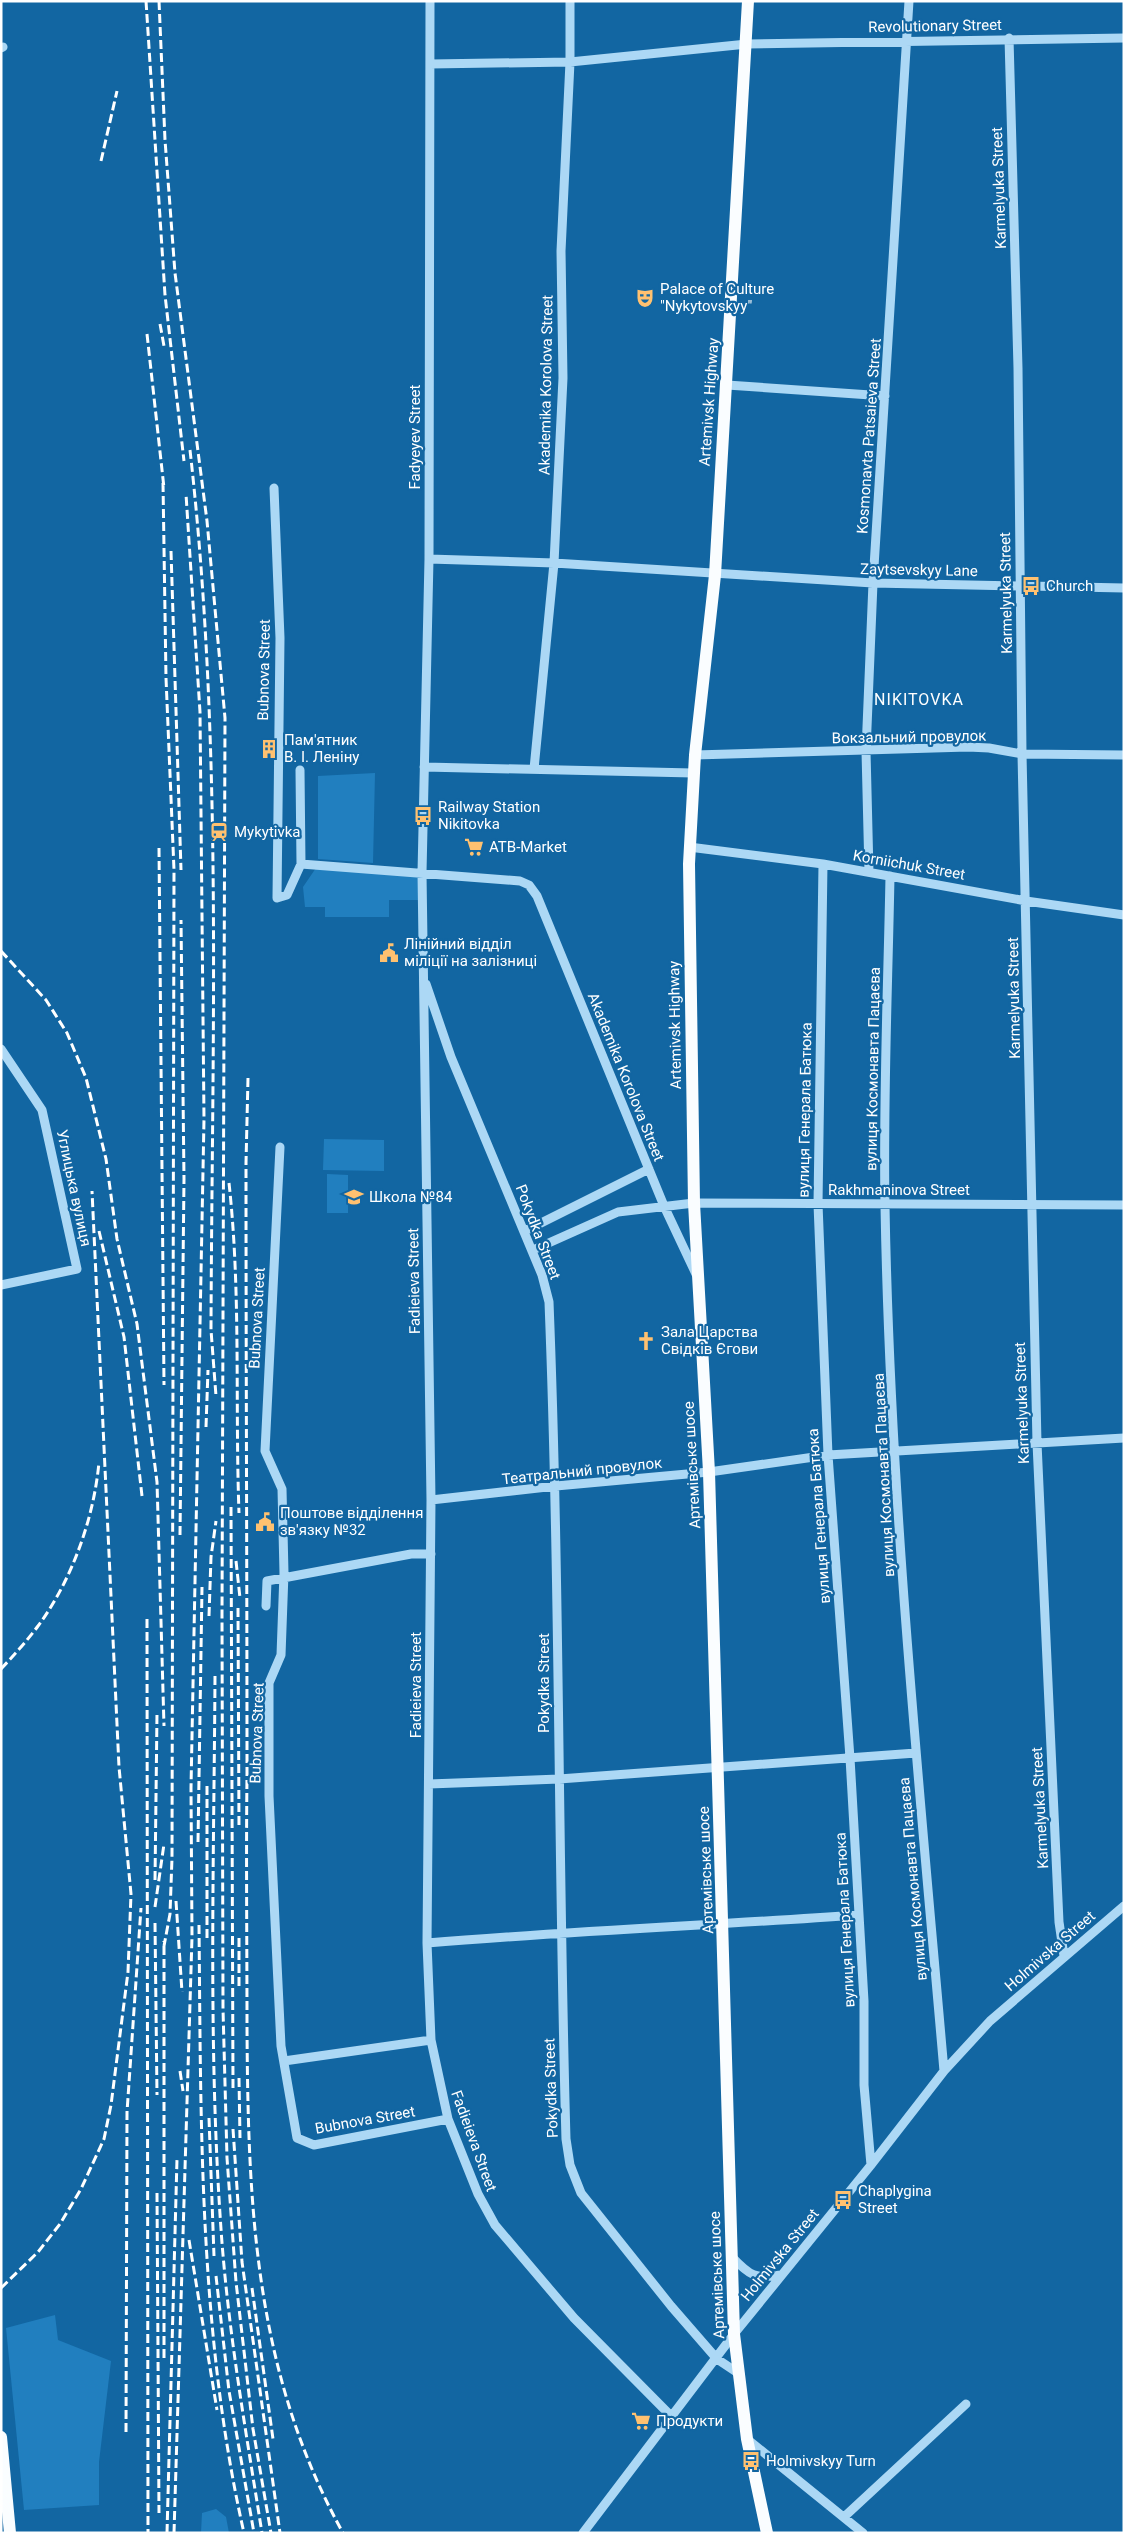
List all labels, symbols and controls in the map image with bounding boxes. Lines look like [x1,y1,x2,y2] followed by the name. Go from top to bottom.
[868,16,1002,36] street label: Revolutionary Street
[988,127,1010,249] street label: Karmelyuka Street
[660,280,774,315] place label: Palace of Culture "Nykytovskyy"
[634,287,656,309] theatre icon: Palace of Culture "Nykytovskyy"
[535,295,557,475] street label: Akademika Korolova Street
[696,337,722,467] street label: Artemivsk Highway
[853,337,885,534] street label: Kosmonavta Patsaieva Street
[406,384,424,489] street label: Fadyeyev Street
[996,532,1016,654] street label: Karmelyuka Street
[860,560,978,580] street label: Zaytsevskyy Lane
[1020,575,1042,597] bus stop icon: Church
[1046,577,1093,595] place label: Church
[254,619,274,721] street label: Bubnova Street
[874,690,964,709] district label: NIKITOVKA
[832,727,986,747] street label: Вокзальний провулок
[284,731,359,766] place label: Пам'ятник В. І. Леніну
[258,738,280,760] building icon: Пам'ятник В. І. Леніну
[438,798,540,833] place label: Railway Station Nikitovka
[412,805,434,827] bus stop icon: Railway Station Nikitovka
[208,821,230,843] station icon: Mykytivka
[234,823,300,841] place label: Mykytivka
[463,836,485,858] supermarket icon: ATB-Market
[489,838,567,856] place label: ATB-Market
[851,846,967,884] street label: Korniichuk Street
[404,935,537,970] place label: Лінійний відділ міліції на залізниці
[1004,937,1024,1059] street label: Karmelyuka Street
[378,942,400,964] public building icon: Лінійний відділ міліції на залізниці
[665,961,685,1089] street label: Artemivsk Highway
[862,967,884,1171] street label: вулиця Космонавта Пацаєва
[584,990,668,1164] street label: Akademika Korolova Street
[794,1022,816,1198] street label: вулиця Генерала Батюка
[53,1128,95,1248] street label: Углицька вулиця
[828,1181,970,1199] street label: Rakhmaninova Street
[512,1182,564,1282] street label: Pokydka Street
[343,1186,365,1208] school or university icon: Школа №84
[369,1188,453,1206] place label: Школа №84
[404,1228,424,1334] street label: Fadieieva Street
[245,1267,269,1369] street label: Bubnova Street
[661,1323,758,1358] place label: Зала Царства Свідків Єгови
[635,1330,657,1352] church icon: Зала Царства Свідків Єгови
[1011,1342,1033,1464] street label: Karmelyuka Street
[870,1373,898,1577] street label: вулиця Космонавта Пацаєва
[680,1401,704,1529] street label: Артемівське шосе
[804,1428,834,1604] street label: вулиця Генерала Батюка
[501,1454,663,1488] street label: Театральний провулок
[280,1504,423,1539] place label: Поштове відділення зв'язку №32
[254,1511,276,1533] public building icon: Поштове відділення зв'язку №32
[407,1632,425,1738] street label: Fadieieva Street
[535,1633,553,1733] street label: Pokydka Street
[246,1682,268,1784] street label: Bubnova Street
[1028,1747,1052,1869] street label: Karmelyuka Street
[895,1777,931,1981] street label: вулиця Космонавта Пацаєва
[695,1806,717,1934] street label: Артемівське шосе
[831,1832,859,2008] street label: вулиця Генерала Батюка
[1001,1907,1099,1995] street label: Holmivska Street
[540,2038,562,2138] street label: Pokydka Street
[447,2088,501,2194] street label: Fadieieva Street
[314,2102,417,2138] street label: Bubnova Street
[858,2182,932,2217] place label: Chaplygina Street
[832,2189,854,2211] bus stop icon: Chaplygina Street
[737,2205,823,2305] street label: Holmivska Street
[706,2211,728,2339] street label: Артемівське шосе
[630,2410,652,2432] supermarket icon: Продукти
[656,2412,723,2430] place label: Продукти
[740,2450,762,2472] bus stop icon: Holmivskyy Turn
[766,2452,876,2470] place label: Holmivskyy Turn

